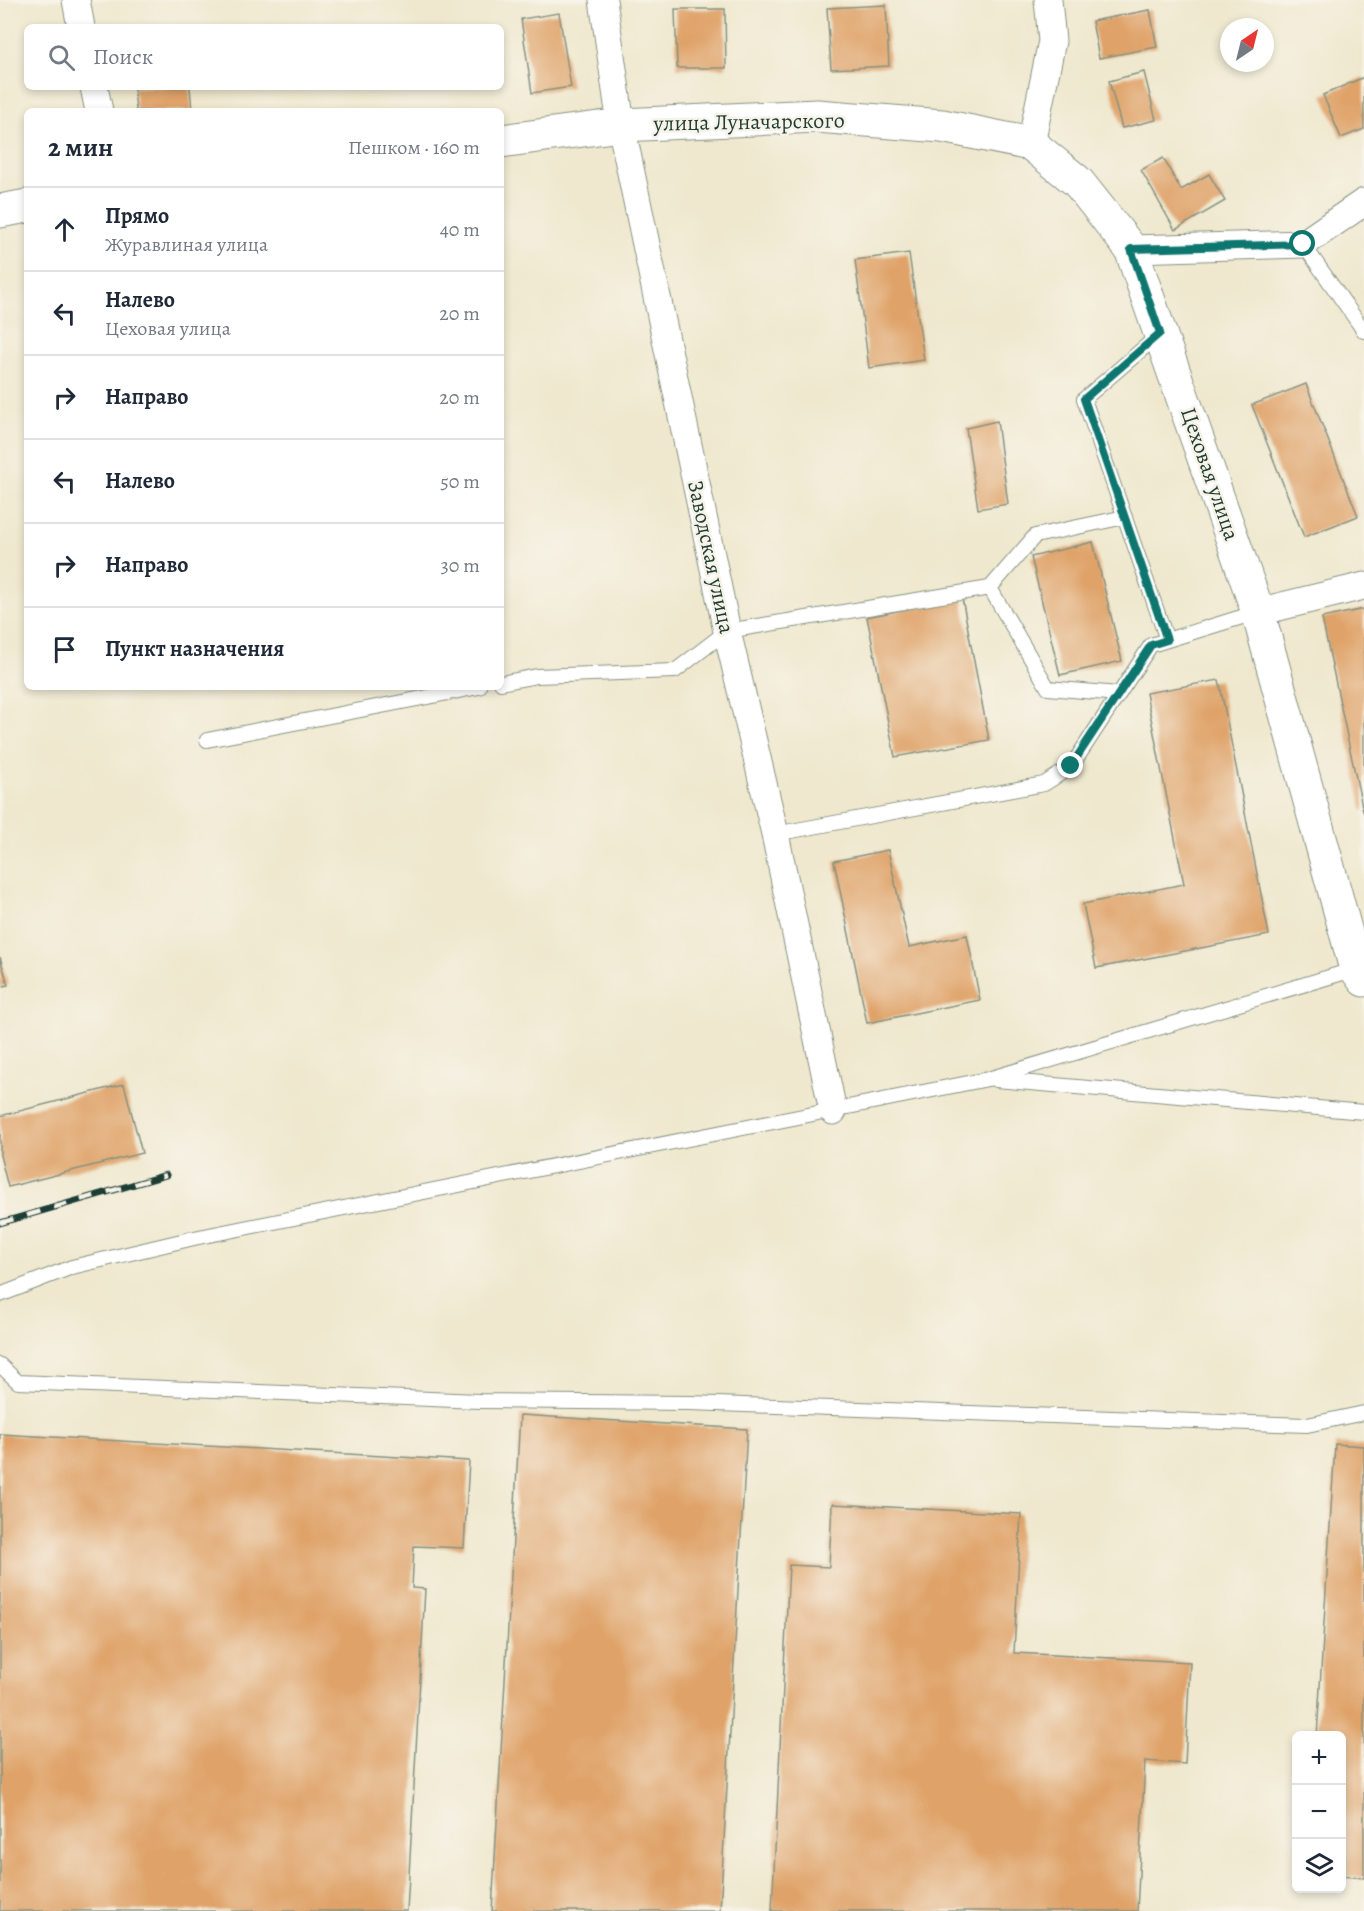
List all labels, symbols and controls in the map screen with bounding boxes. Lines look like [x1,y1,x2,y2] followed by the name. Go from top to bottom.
[1220,18,1274,72] north arrow
[24,24,504,90] search box
[45,41,78,74] icon: search
[93,42,153,72] text: Поиск
[652,105,845,139] street label: улица Луначарского
[48,130,113,165] text: 2 мин
[348,134,480,161] text: Пешком · 160 m
[105,201,169,231] text: Прямо
[48,213,81,246] icon: ahead
[440,216,480,243] text: 40 m
[1289,230,1315,256] route start
[105,231,268,258] text: Журавлиная улица
[105,285,175,315] text: Налево
[48,297,81,330] icon: left
[439,300,480,327] text: 20 m
[105,315,231,342] text: Цеховая улица
[48,381,81,414] icon: right
[105,382,188,412] text: Направо
[439,384,480,411] text: 20 m
[1173,404,1247,545] street label: Цеховая улица
[48,465,81,498] icon: left
[105,466,175,496] text: Налево
[440,468,480,495] text: 50 m
[680,478,742,637] street label: Заводская улица
[48,549,81,582] icon: right
[105,550,188,580] text: Направо
[440,552,480,579] text: 30 m
[48,633,81,666] icon: arrive
[105,634,284,664] text: Пункт назначения
[1057,752,1083,778] route end
[1292,1731,1346,1893] map controls
[1292,1731,1346,1785] button: +
[1292,1785,1346,1839] button: −
[1292,1839,1346,1893] button: layers

